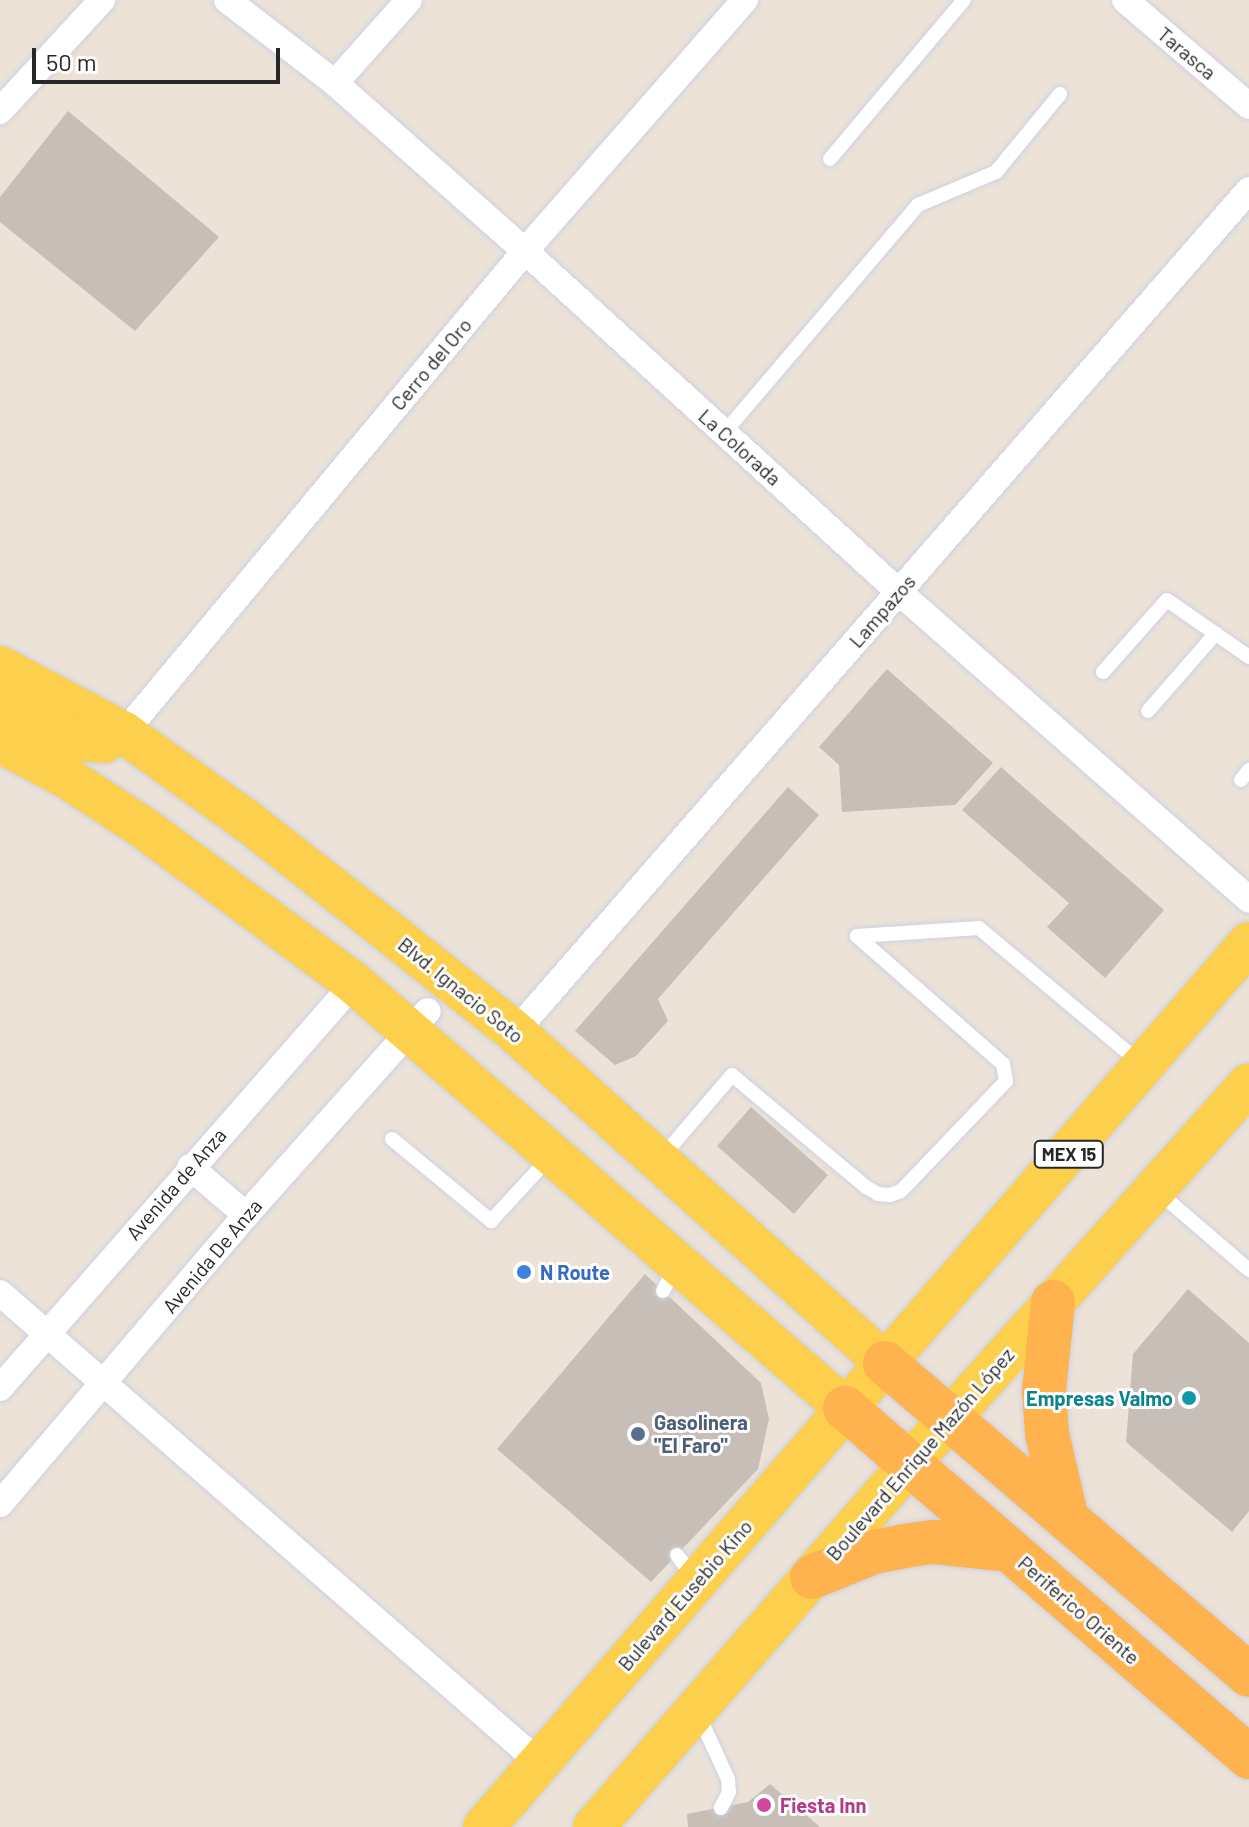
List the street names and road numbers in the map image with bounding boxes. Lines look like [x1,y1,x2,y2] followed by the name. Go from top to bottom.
[1153,22,1221,84] street label: Tarasca
[386,313,476,415] street label: Cerro del Oro
[694,404,786,490] street label: La Colorada
[844,570,920,652] street label: Lampazos
[393,932,529,1048] street label: Blvd. Ignacio Soto
[121,1123,231,1245] street label: Avenida de Anza
[1033,1140,1105,1168] road number: MEX 15
[157,1194,267,1318] street label: Avenida De Anza
[821,1343,1019,1565] street label: Boulevard Enrique Mazón López
[613,1515,757,1675] street label: Bulevard Eusebio Kino
[1013,1551,1145,1669] street label: Periferico Oriente

